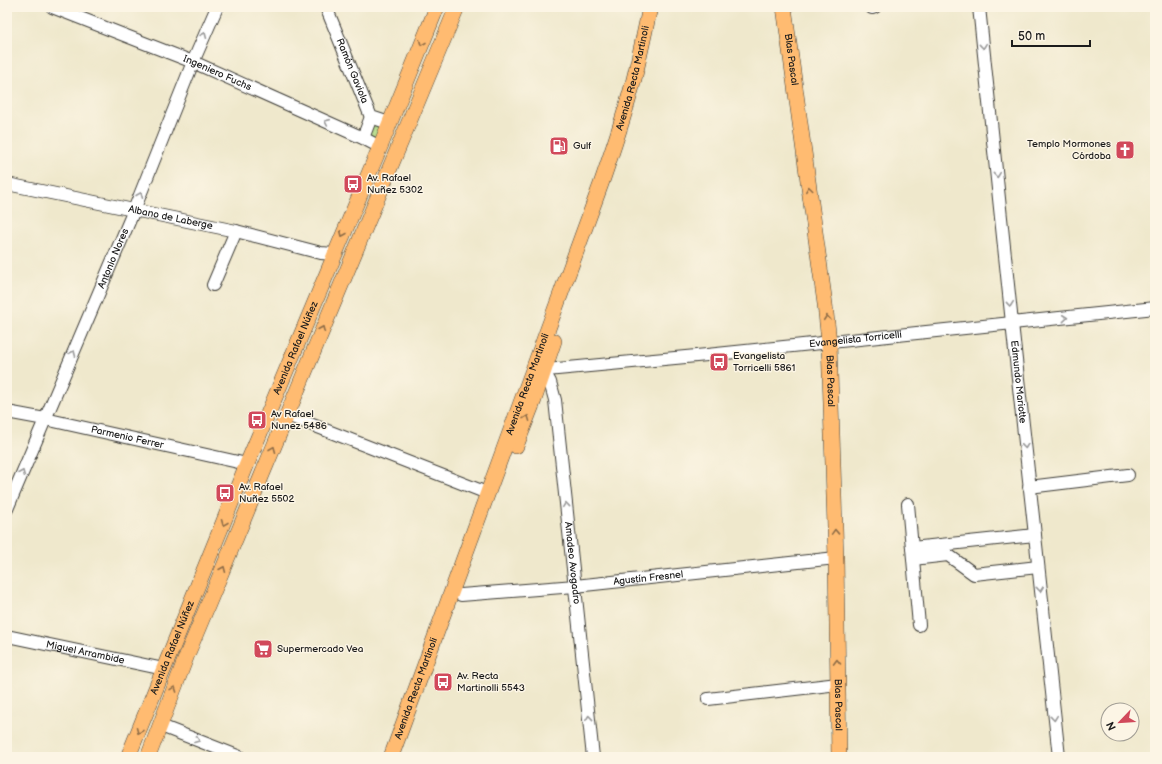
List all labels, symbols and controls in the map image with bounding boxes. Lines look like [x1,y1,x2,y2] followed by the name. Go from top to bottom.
[1012,22,1090,48] scale bar
[614,25,652,132] street label: Avenida Recta Martinoli
[1018,29,1045,44] text: 50 m
[200,32,208,39] one-way arrow
[782,33,801,86] street label: Blas Pascal
[334,37,371,105] street label: Ramón Gaviola
[418,40,426,47] one-way arrow
[978,43,987,49] one-way arrow
[181,53,253,93] street label: Ingeniero Fuchs
[324,119,331,127] one-way arrow
[548,135,570,157] fuel station icon: Gulf
[1027,138,1111,162] place label: Templo Mormones Córdoba
[1114,139,1136,161] church icon: Templo Mormones Córdoba
[573,140,591,152] place label: Gulf
[367,172,423,196] place label: Av. Rafael Nuñez 5302
[992,172,1001,178] one-way arrow
[342,173,364,195] bus stop icon: Av. Rafael Nuñez 5302
[805,186,814,193] one-way arrow
[136,191,144,198] one-way arrow
[127,203,214,232] street label: Albano de Laberge
[95,227,131,291] street label: Antonio Nores
[340,230,348,238] one-way arrow
[271,299,321,396] street label: Avenida Rafael Núñez
[1005,301,1014,307] one-way arrow
[1062,313,1068,322] one-way arrow
[822,315,831,321] one-way arrow
[318,325,326,332] one-way arrow
[809,329,902,350] street label: Evangelista Torricelli
[503,332,552,437] street label: Avenida Recta Martinoli
[1008,340,1029,424] street label: Edmundo Mariotte
[69,350,77,357] one-way arrow
[733,350,796,374] place label: Evangelista Torricelli 5861
[708,351,730,373] bus stop icon: Evangelista Torricelli 5861
[823,355,837,407] street label: Blas Pascal
[271,408,327,432] place label: Av Rafael Nunez 5486
[246,409,268,431] bus stop icon: Av Rafael Nunez 5486
[522,415,530,422] one-way arrow
[90,423,165,451] street label: Parmenio Ferrer
[1020,443,1029,449] one-way arrow
[268,445,276,452] one-way arrow
[18,470,26,477] one-way arrow
[239,481,294,505] place label: Av. Rafael Nuñez 5502
[214,482,236,504] bus stop icon: Av. Rafael Nuñez 5502
[562,502,571,508] one-way arrow
[220,519,228,526] one-way arrow
[562,521,583,605] street label: Amadeo Avogadro
[831,529,839,535] one-way arrow
[218,565,226,573] one-way arrow
[613,568,684,588] street label: Agustín Fresnel
[1036,586,1045,592] one-way arrow
[148,599,197,696] street label: Avenida Rafael Núñez
[392,636,440,741] street label: Avenida Recta Martinoli
[45,638,126,667] street label: Miguel Arrambide
[252,638,274,660] supermarket icon: Supermercado Vea
[277,643,364,655] place label: Supermercado Vea
[833,659,842,665] one-way arrow
[457,670,525,694] place label: Av. Recta Martinolli 5543
[432,671,454,693] bus stop icon: Av. Recta Martinolli 5543
[832,679,845,731] street label: Blas Pascal
[170,686,178,693] one-way arrow
[1100,702,1140,742] north arrow
[584,715,593,721] one-way arrow
[1050,715,1059,721] one-way arrow
[1104,720,1119,733] text: N
[135,728,143,735] one-way arrow
[194,736,201,744] one-way arrow

